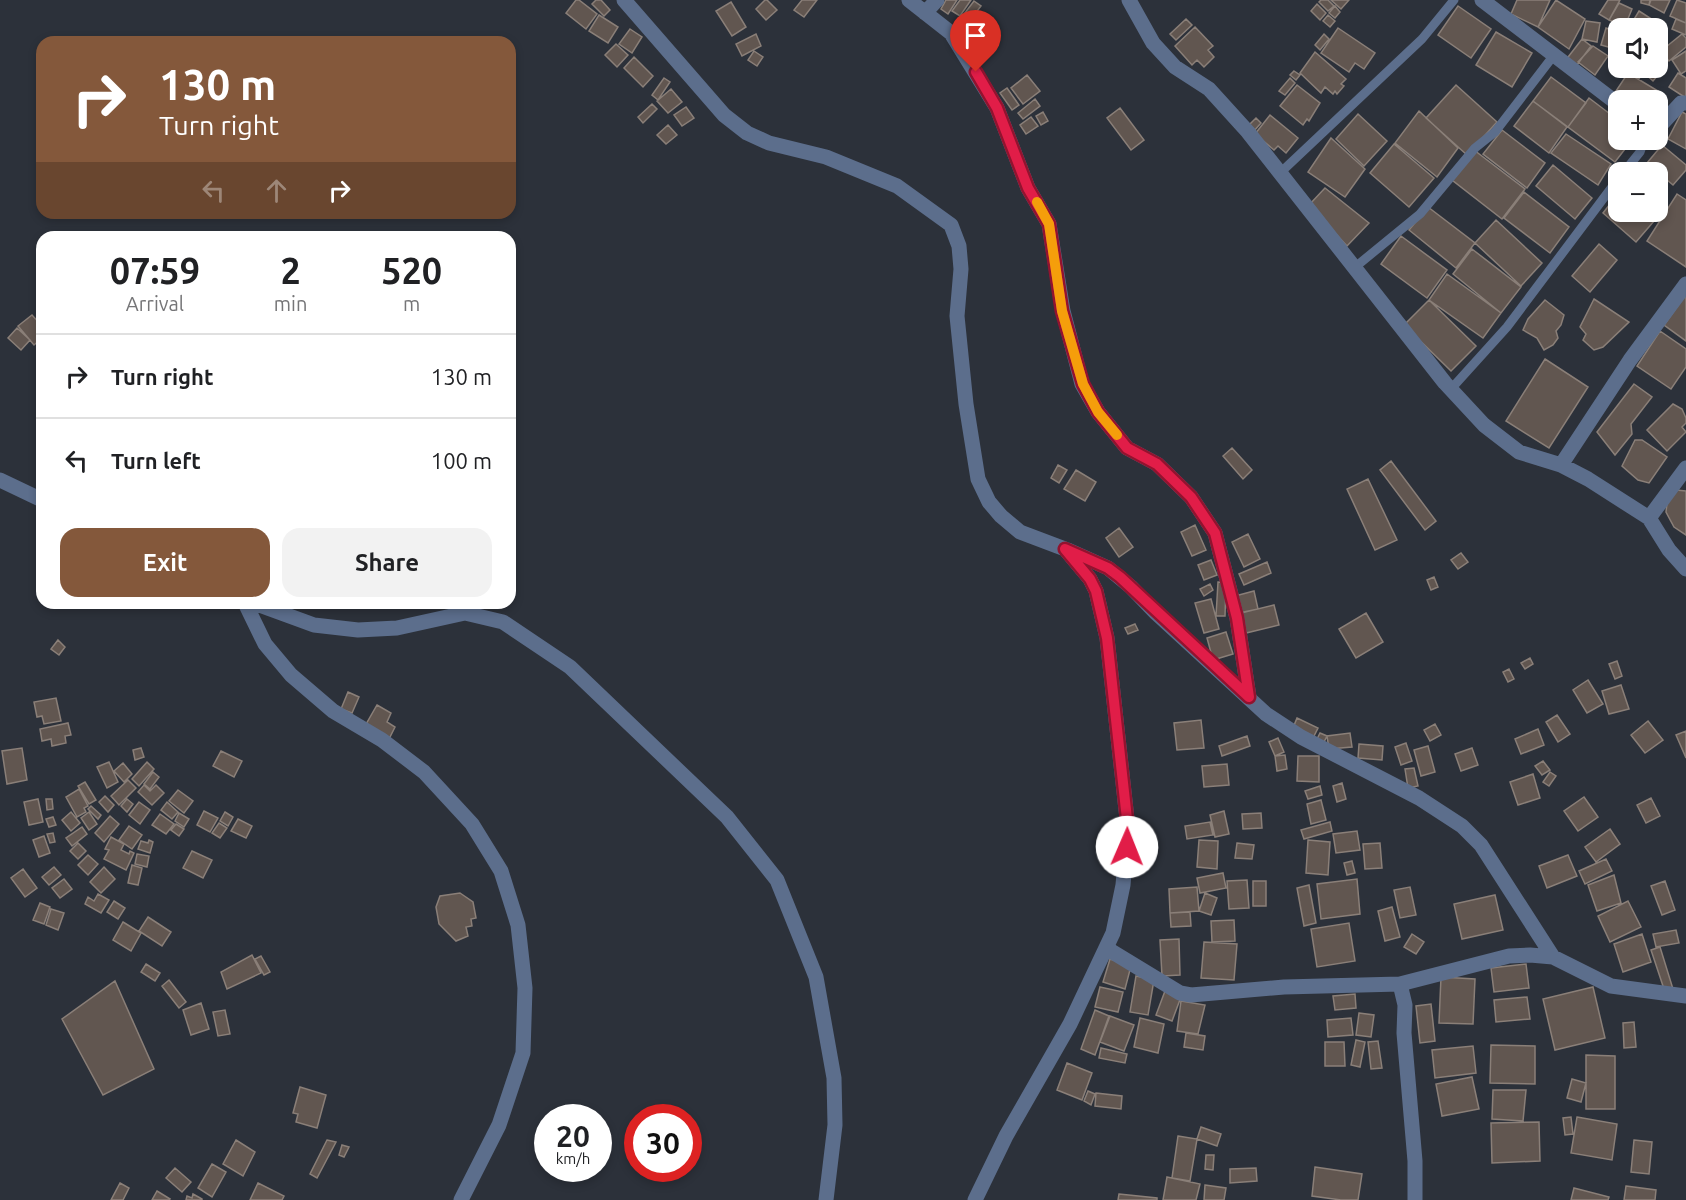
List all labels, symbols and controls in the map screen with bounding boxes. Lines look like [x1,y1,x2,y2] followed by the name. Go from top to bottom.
[950,10,1001,72] pin
[1608,18,1668,222] map controls
[1608,18,1668,78] button: sound
[959,19,992,52] icon: arrive
[60,60,138,138] icon: right
[159,61,276,108] text: 130 m
[1608,90,1668,150] button: +
[159,110,279,140] text: Turn right
[1608,162,1668,222] button: −
[197,174,230,207] icon: left
[260,174,293,207] icon: ahead
[323,174,356,207] icon: right
[110,250,200,291] text: 07:59
[280,250,301,291] text: 2
[381,250,442,291] text: 520
[126,292,184,315] text: Arrival
[274,292,307,315] text: min
[403,292,420,315] text: m
[60,360,93,393] icon: right
[111,364,213,389] text: Turn right
[431,364,492,389] text: 130 m
[60,444,93,477] icon: left
[111,448,201,473] text: Turn left
[431,448,492,473] text: 100 m
[60,528,270,597] button: Exit
[282,528,492,597] button: Share
[1095,815,1159,879] position arrow
[624,1104,702,1182] speed limit sign: 30
[556,1119,590,1153] text: 20
[556,1150,590,1167] text: km/h

